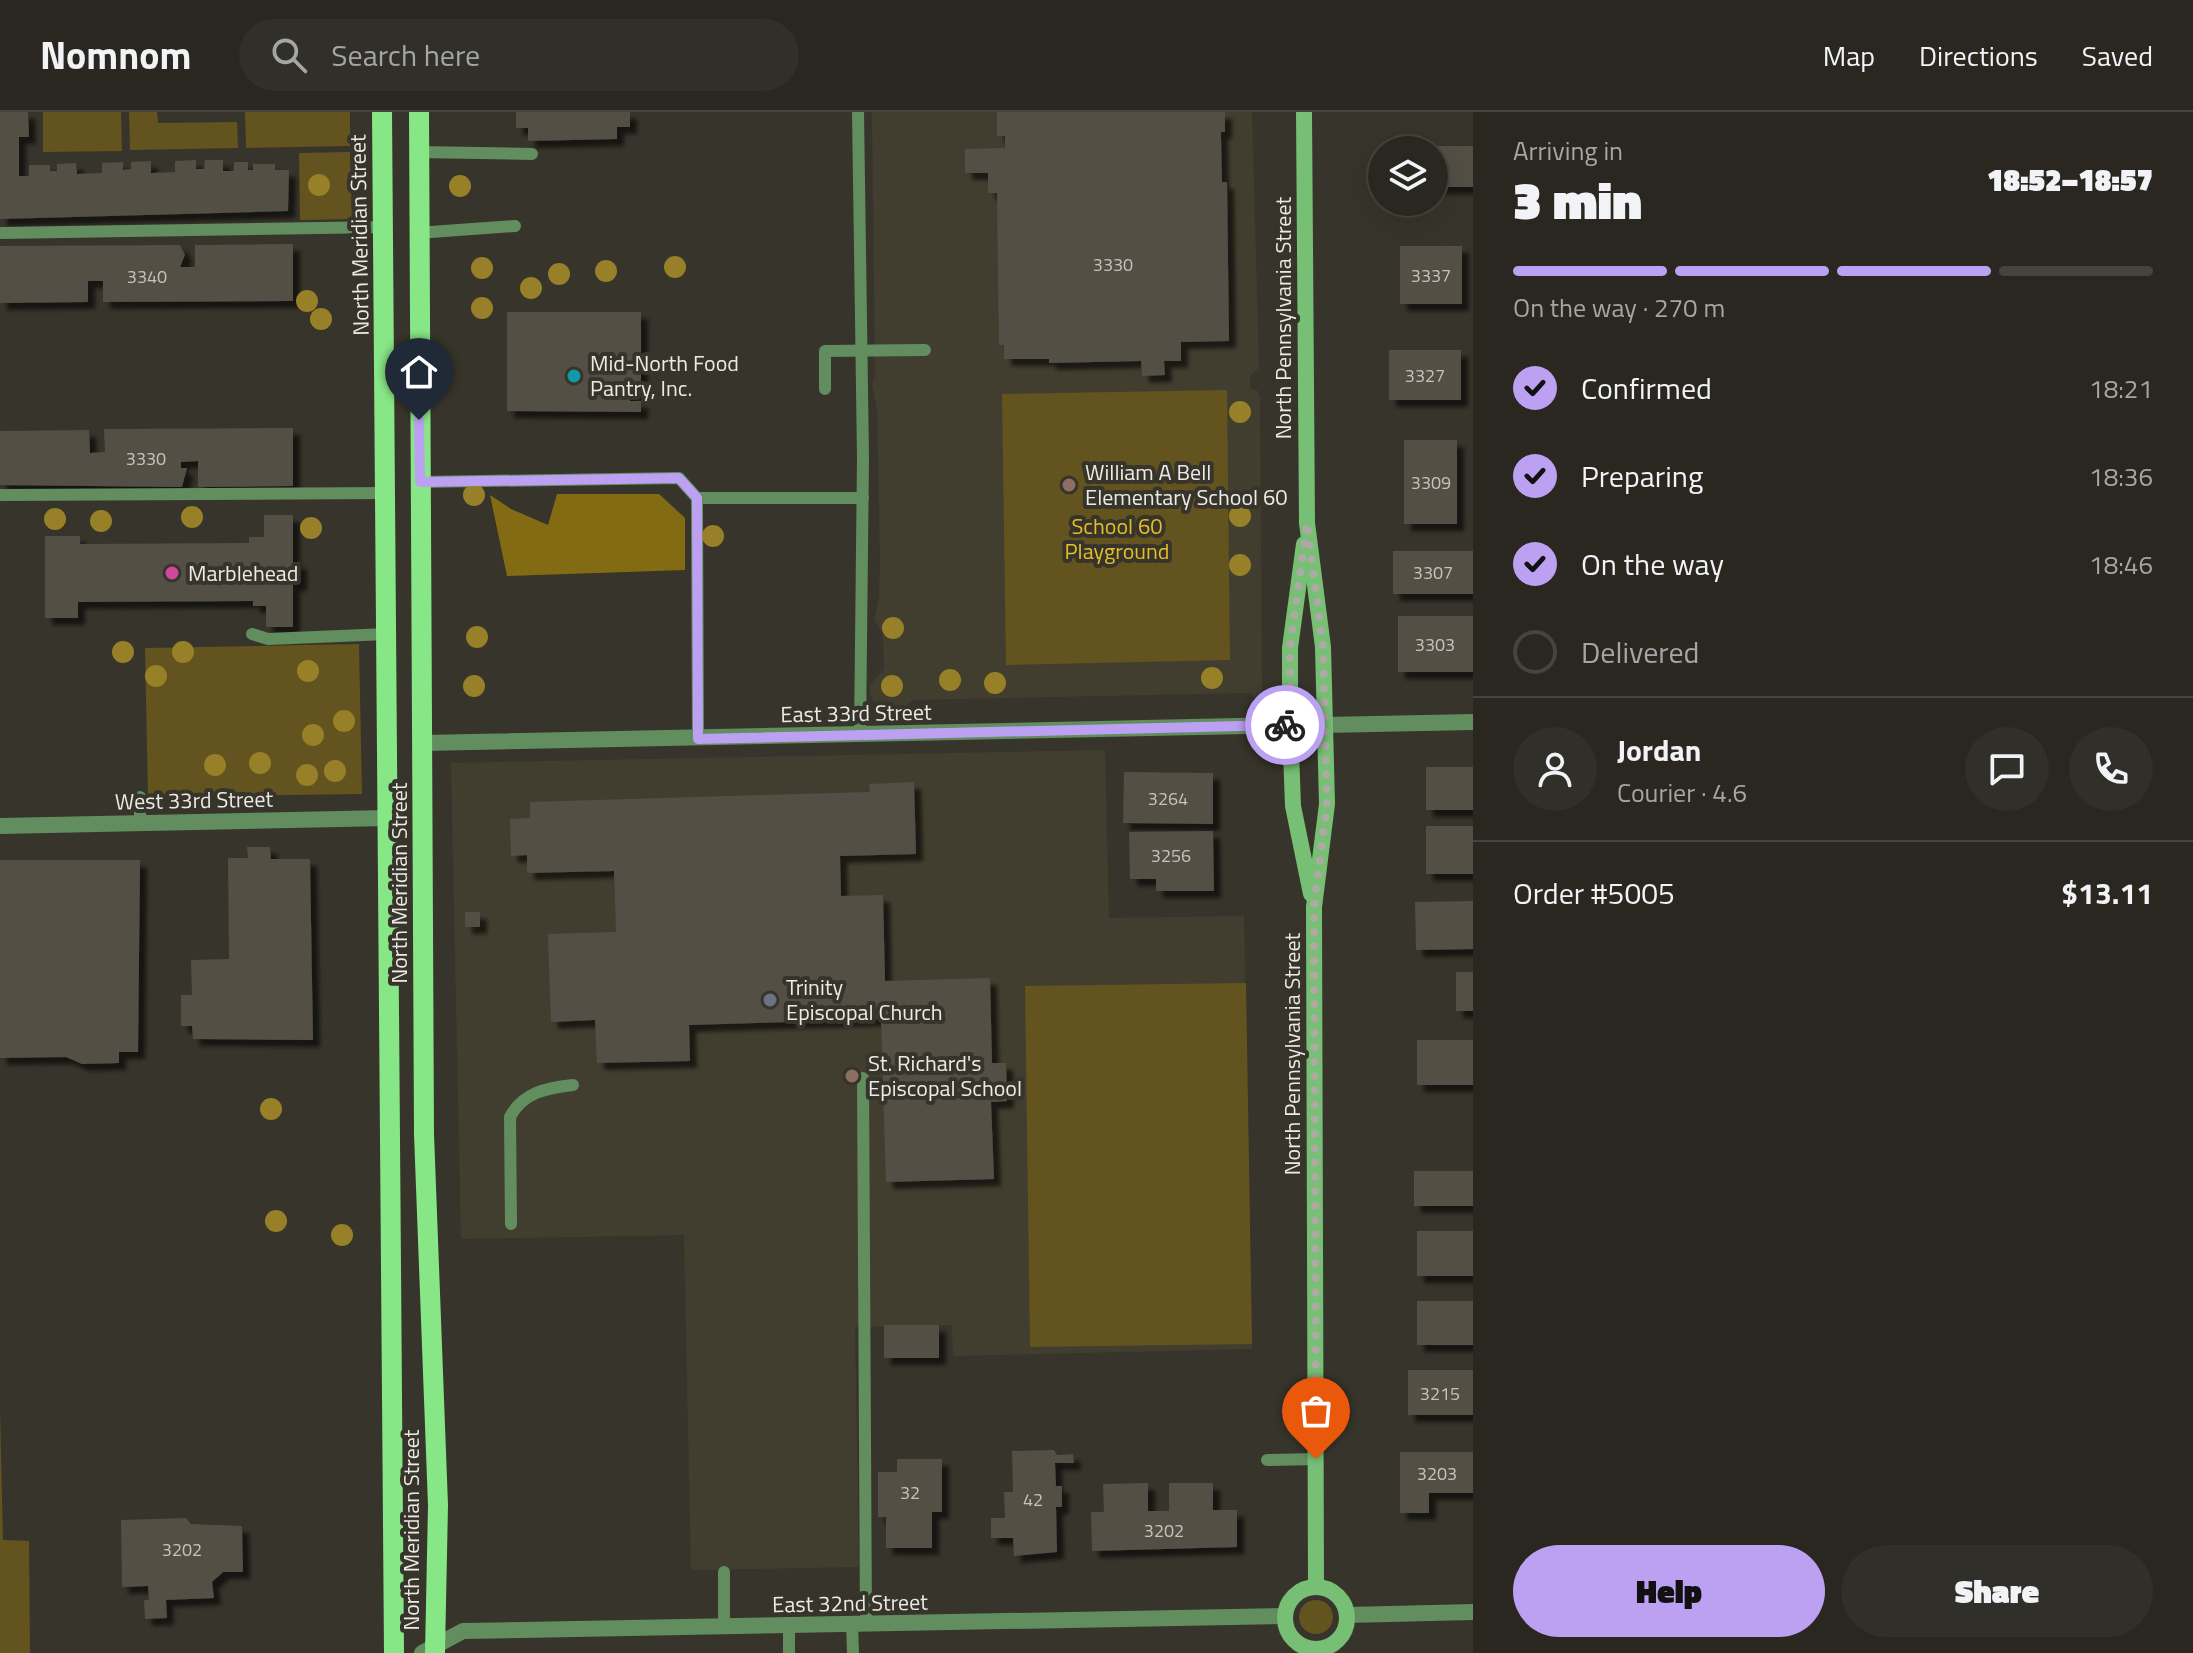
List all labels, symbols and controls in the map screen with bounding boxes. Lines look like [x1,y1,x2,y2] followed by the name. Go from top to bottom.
[239,19,799,91] search box
[40,26,191,84] text: Nomnom
[331,32,480,78] text: Search here
[267,33,311,77] icon: search
[1823,34,1875,77] text: Map
[1919,34,2038,77] text: Directions
[2082,34,2153,77] text: Saved
[1513,131,1623,170] text: Arriving in
[340,134,378,336] street label: North Meridian Street
[1368,136,1448,216] map controls
[1368,136,1448,216] button: layers
[1987,157,2153,203] text: 18:52–18:57
[1513,160,1642,239] text: 3 min
[1266,196,1300,439] street label: North Pennsylvania Street
[1093,251,1133,278] house number: 3330
[1411,262,1451,289] house number: 3337
[127,263,167,290] house number: 3340
[1513,288,1725,327] text: On the way · 270 m
[385,338,453,420] pin
[590,346,739,405] place label: Mid-North Food Pantry, Inc.
[397,350,441,394] icon: home
[1405,362,1445,389] house number: 3327
[1581,365,1712,411] text: Confirmed
[1513,366,1557,410] icon: check
[565,367,583,385] marker: Mid-North Food Pantry, Inc.
[2089,369,2153,408] text: 18:21
[126,445,166,472] house number: 3330
[1581,453,1703,499] text: Preparing
[1513,454,1557,498] icon: check
[1085,455,1288,514] place label: William A Bell Elementary School 60
[2089,457,2153,496] text: 18:36
[1411,469,1451,496] house number: 3309
[1060,476,1078,494] marker: William A Bell Elementary School 60
[1065,509,1169,568] park label: School 60 Playground
[1581,541,1724,587] text: On the way
[1513,542,1557,586] icon: check
[2089,545,2153,584] text: 18:46
[188,556,298,590] place label: Marblehead
[1413,559,1453,586] house number: 3307
[163,564,181,582] marker: Marblehead
[1581,629,1699,675] text: Delivered
[1415,631,1455,658] house number: 3303
[1245,685,1325,765] courier
[780,695,932,731] street label: East 33rd Street
[1263,703,1307,747] icon: bike
[1513,727,1597,811] button: person
[1617,727,1701,773] text: Jordan
[1965,727,2049,811] button: chat
[2069,727,2153,811] button: phone
[1617,773,1747,812] text: Courier · 4.6
[115,782,274,818] street label: West 33rd Street
[382,782,416,984] street label: North Meridian Street
[1148,785,1188,812] house number: 3264
[1151,842,1191,869] house number: 3256
[1513,870,1675,916] text: Order #5005
[2061,870,2153,916] text: $13.11
[1275,932,1309,1175] street label: North Pennsylvania Street
[786,970,943,1029] place label: Trinity Episcopal Church
[761,991,779,1009] marker: Trinity Episcopal Church
[868,1046,1022,1105] place label: St. Richard's Episcopal School
[843,1067,861,1085] marker: St. Richard's Episcopal School
[1282,1377,1350,1459] pin
[1420,1380,1460,1407] house number: 3215
[1294,1389,1338,1433] icon: bag
[394,1429,428,1631] street label: North Meridian Street
[1417,1460,1457,1487] house number: 3203
[900,1479,920,1506] house number: 32
[1023,1486,1043,1513] house number: 42
[1144,1517,1184,1544] house number: 3202
[162,1536,202,1563] house number: 3202
[1513,1545,1825,1637] button: Help
[1841,1545,2153,1637] button: Share
[772,1585,928,1621] street label: East 32nd Street

